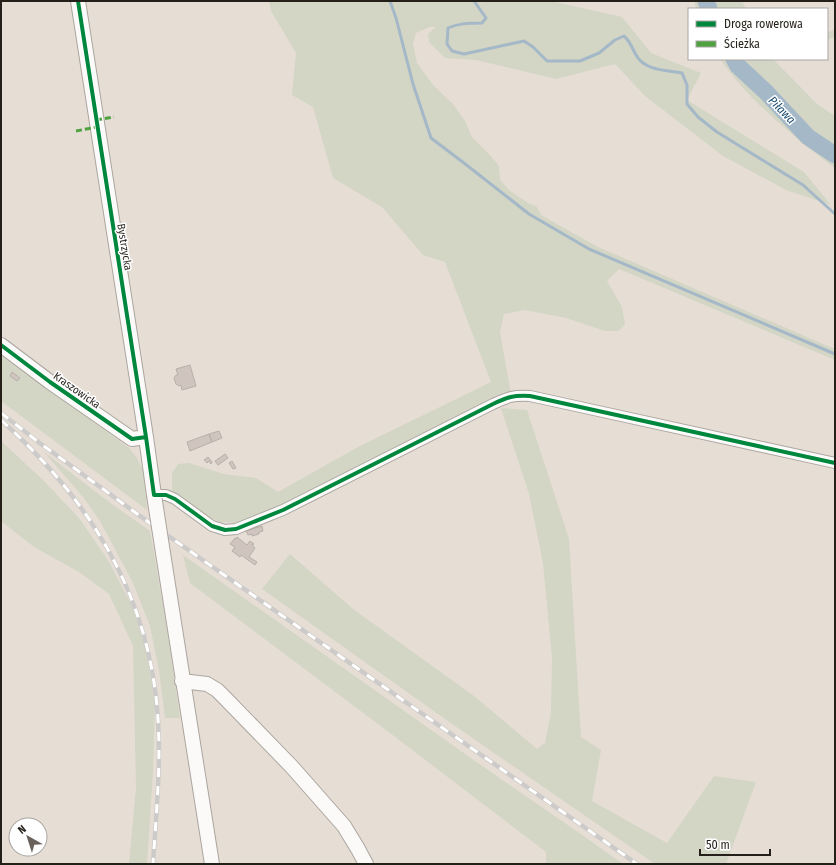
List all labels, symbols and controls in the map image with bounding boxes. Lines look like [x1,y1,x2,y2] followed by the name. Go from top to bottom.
[688,8,828,60] legend
[724,17,803,31] text: Droga rowerowa
[724,36,760,51] text: Ścieżka
[766,93,798,127] water label: Piława
[114,223,135,271] street label: Bystrzycka
[51,369,103,411] street label: Kraszowicka
[8,817,48,857] north arrow
[15,822,29,837] text: N
[700,831,770,857] scale bar
[706,838,730,852] text: 50 m

